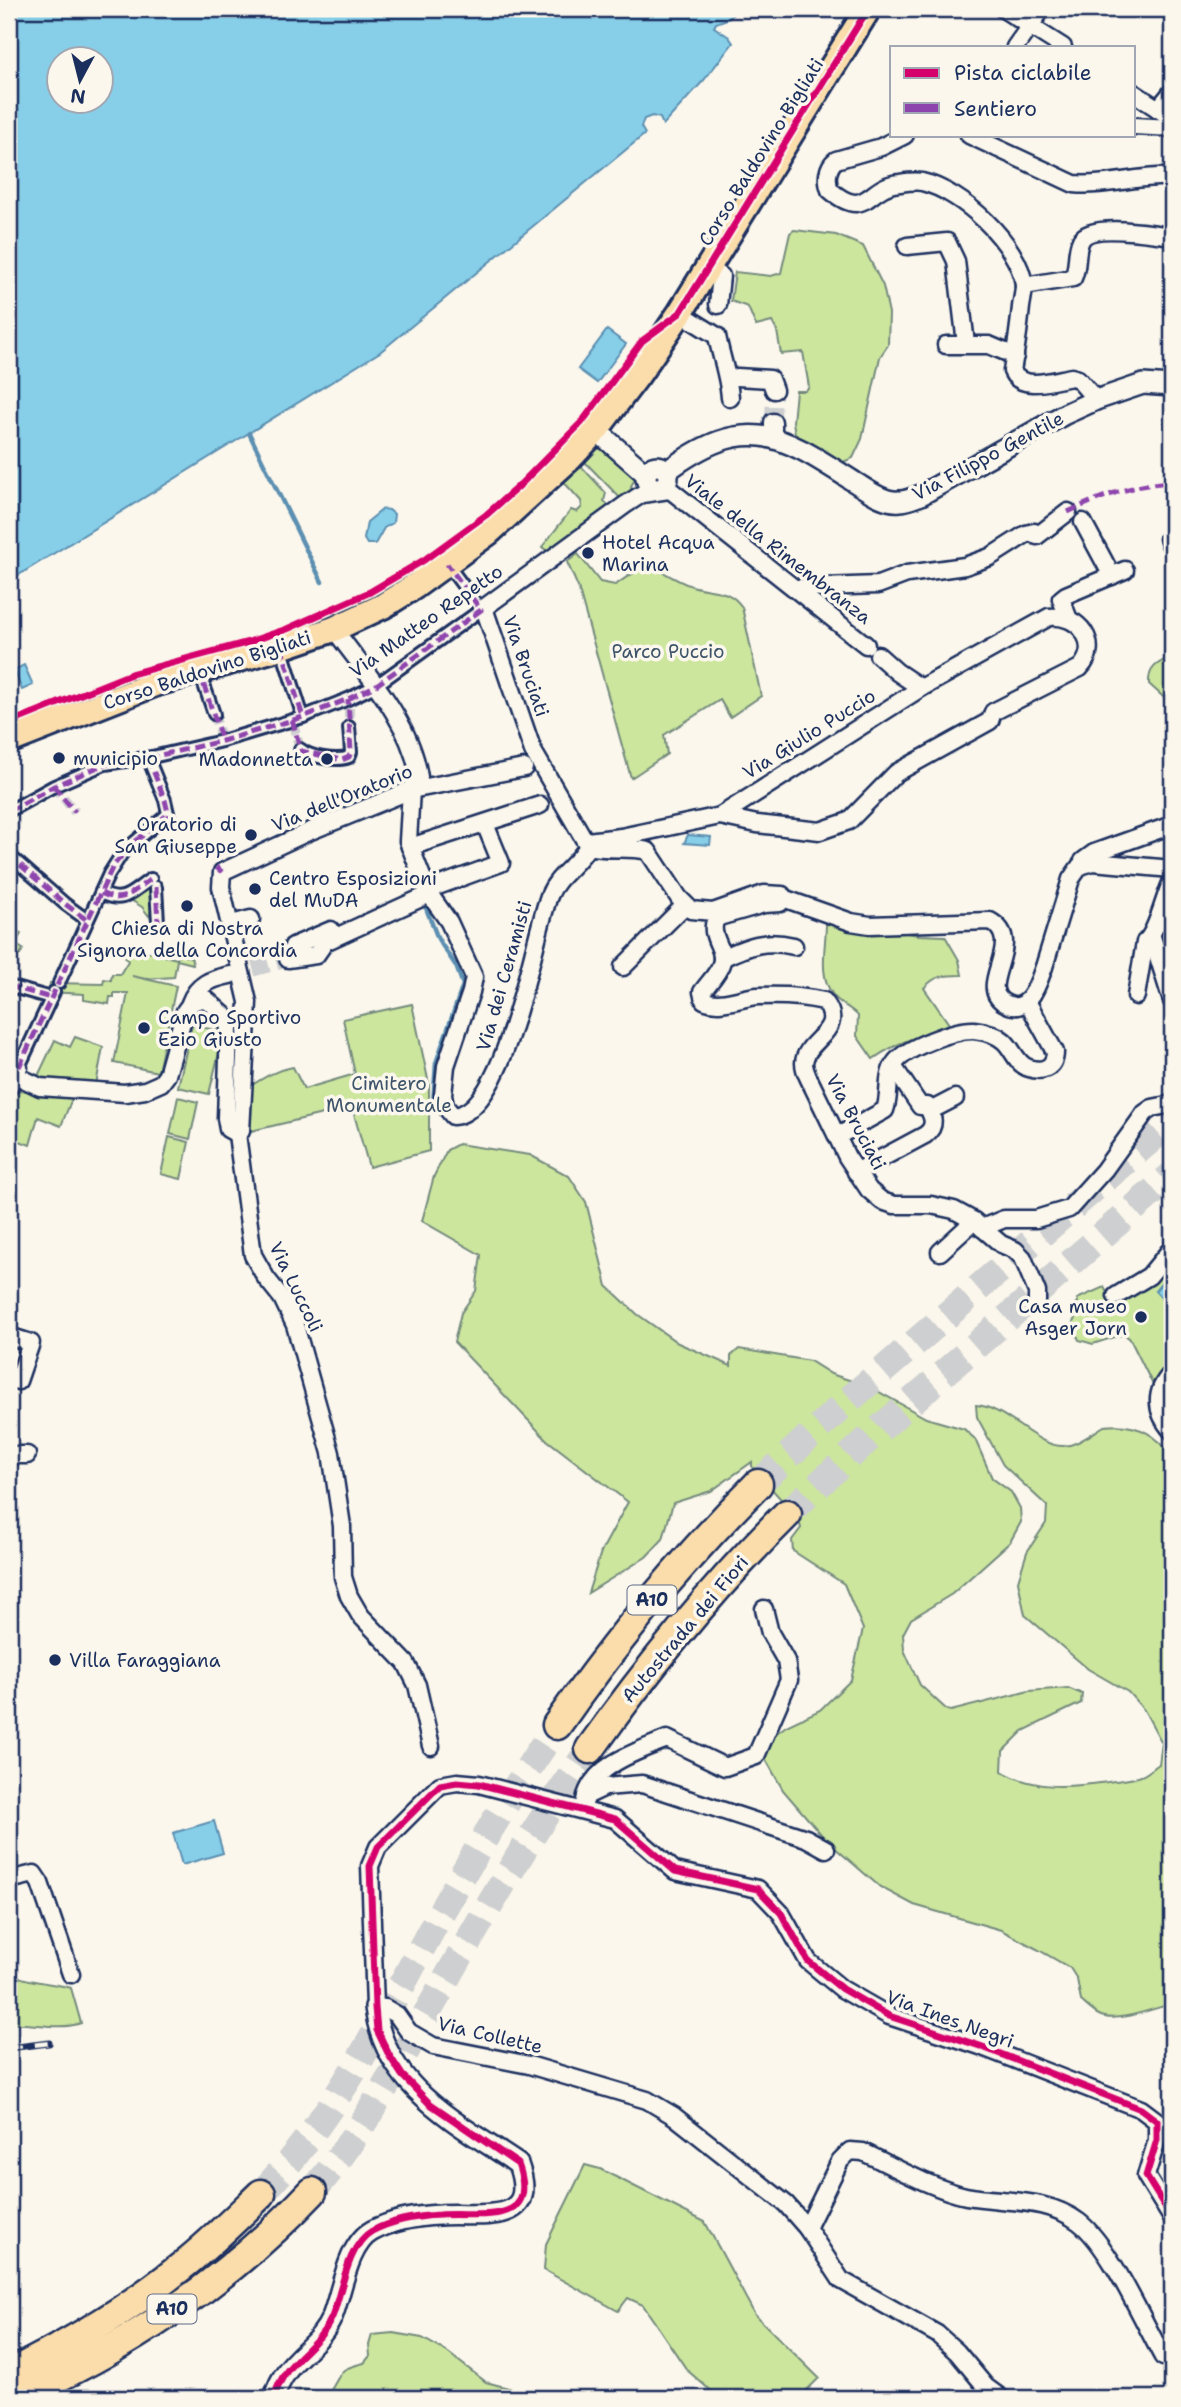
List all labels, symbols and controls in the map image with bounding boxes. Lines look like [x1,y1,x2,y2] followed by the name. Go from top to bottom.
[46,46,116,116] north arrow
[890,46,1136,136] legend
[693,53,829,251] street label: Corso Baldovino Bigliati
[954,59,1092,87] text: Pista ciclabile
[69,83,87,110] text: N
[954,95,1037,123] text: Sentiero
[908,406,1068,506] street label: Via Filippo Gentile
[679,468,877,630] street label: Viale della Rimembranza
[602,530,715,577] place label: Hotel Acqua Marina
[580,545,596,561] marker: Hotel Acqua Marina
[344,559,508,683] street label: Via Matteo Repetto
[497,612,555,720] street label: Via Bruciati
[100,625,314,715] street label: Corso Baldovino Bigliati
[611,639,725,664] park label: Parco Puccio
[738,683,880,785] street label: Via Giulio Puccio
[73,746,158,771] place label: municipio
[199,747,313,772] place label: Madonnetta
[51,750,67,766] marker: municipio
[319,751,335,767] marker: Madonnetta
[268,758,416,838] street label: Via dell'Oratorio
[115,812,237,859] place label: Oratorio di San Giuseppe
[243,827,259,843] marker: Oratorio di San Giuseppe
[269,866,437,913] place label: Centro Esposizioni del MuDA
[247,881,263,897] marker: Centro Esposizioni del MuDA
[179,898,195,914] marker: Chiesa di Nostra Signora della Concordia
[471,898,537,1054] street label: Via dei Ceramisti
[77,916,297,963] place label: Chiesa di Nostra Signora della Concordia
[158,1005,301,1052] place label: Campo Sportivo Ezio Giusto
[136,1020,152,1036] marker: Campo Sportivo Ezio Giusto
[820,1069,892,1175] street label: Via Bruciati
[326,1071,452,1118] park label: Cimitero Monumentale
[263,1238,329,1336] street label: Via Luccoli
[1018,1294,1127,1341] place label: Casa museo Asger Jorn
[1133,1309,1149,1325] marker: Casa museo Asger Jorn
[616,1550,754,1708] street label: Autostrada dei Fiori
[628,1586,676,1615] road number: A10
[69,1648,221,1673] place label: Villa Faraggiana
[47,1652,63,1668] marker: Villa Faraggiana
[883,1984,1017,2054] street label: Via Ines Negri
[435,2011,545,2059] street label: Via Collette
[148,2294,196,2323] road number: A10

